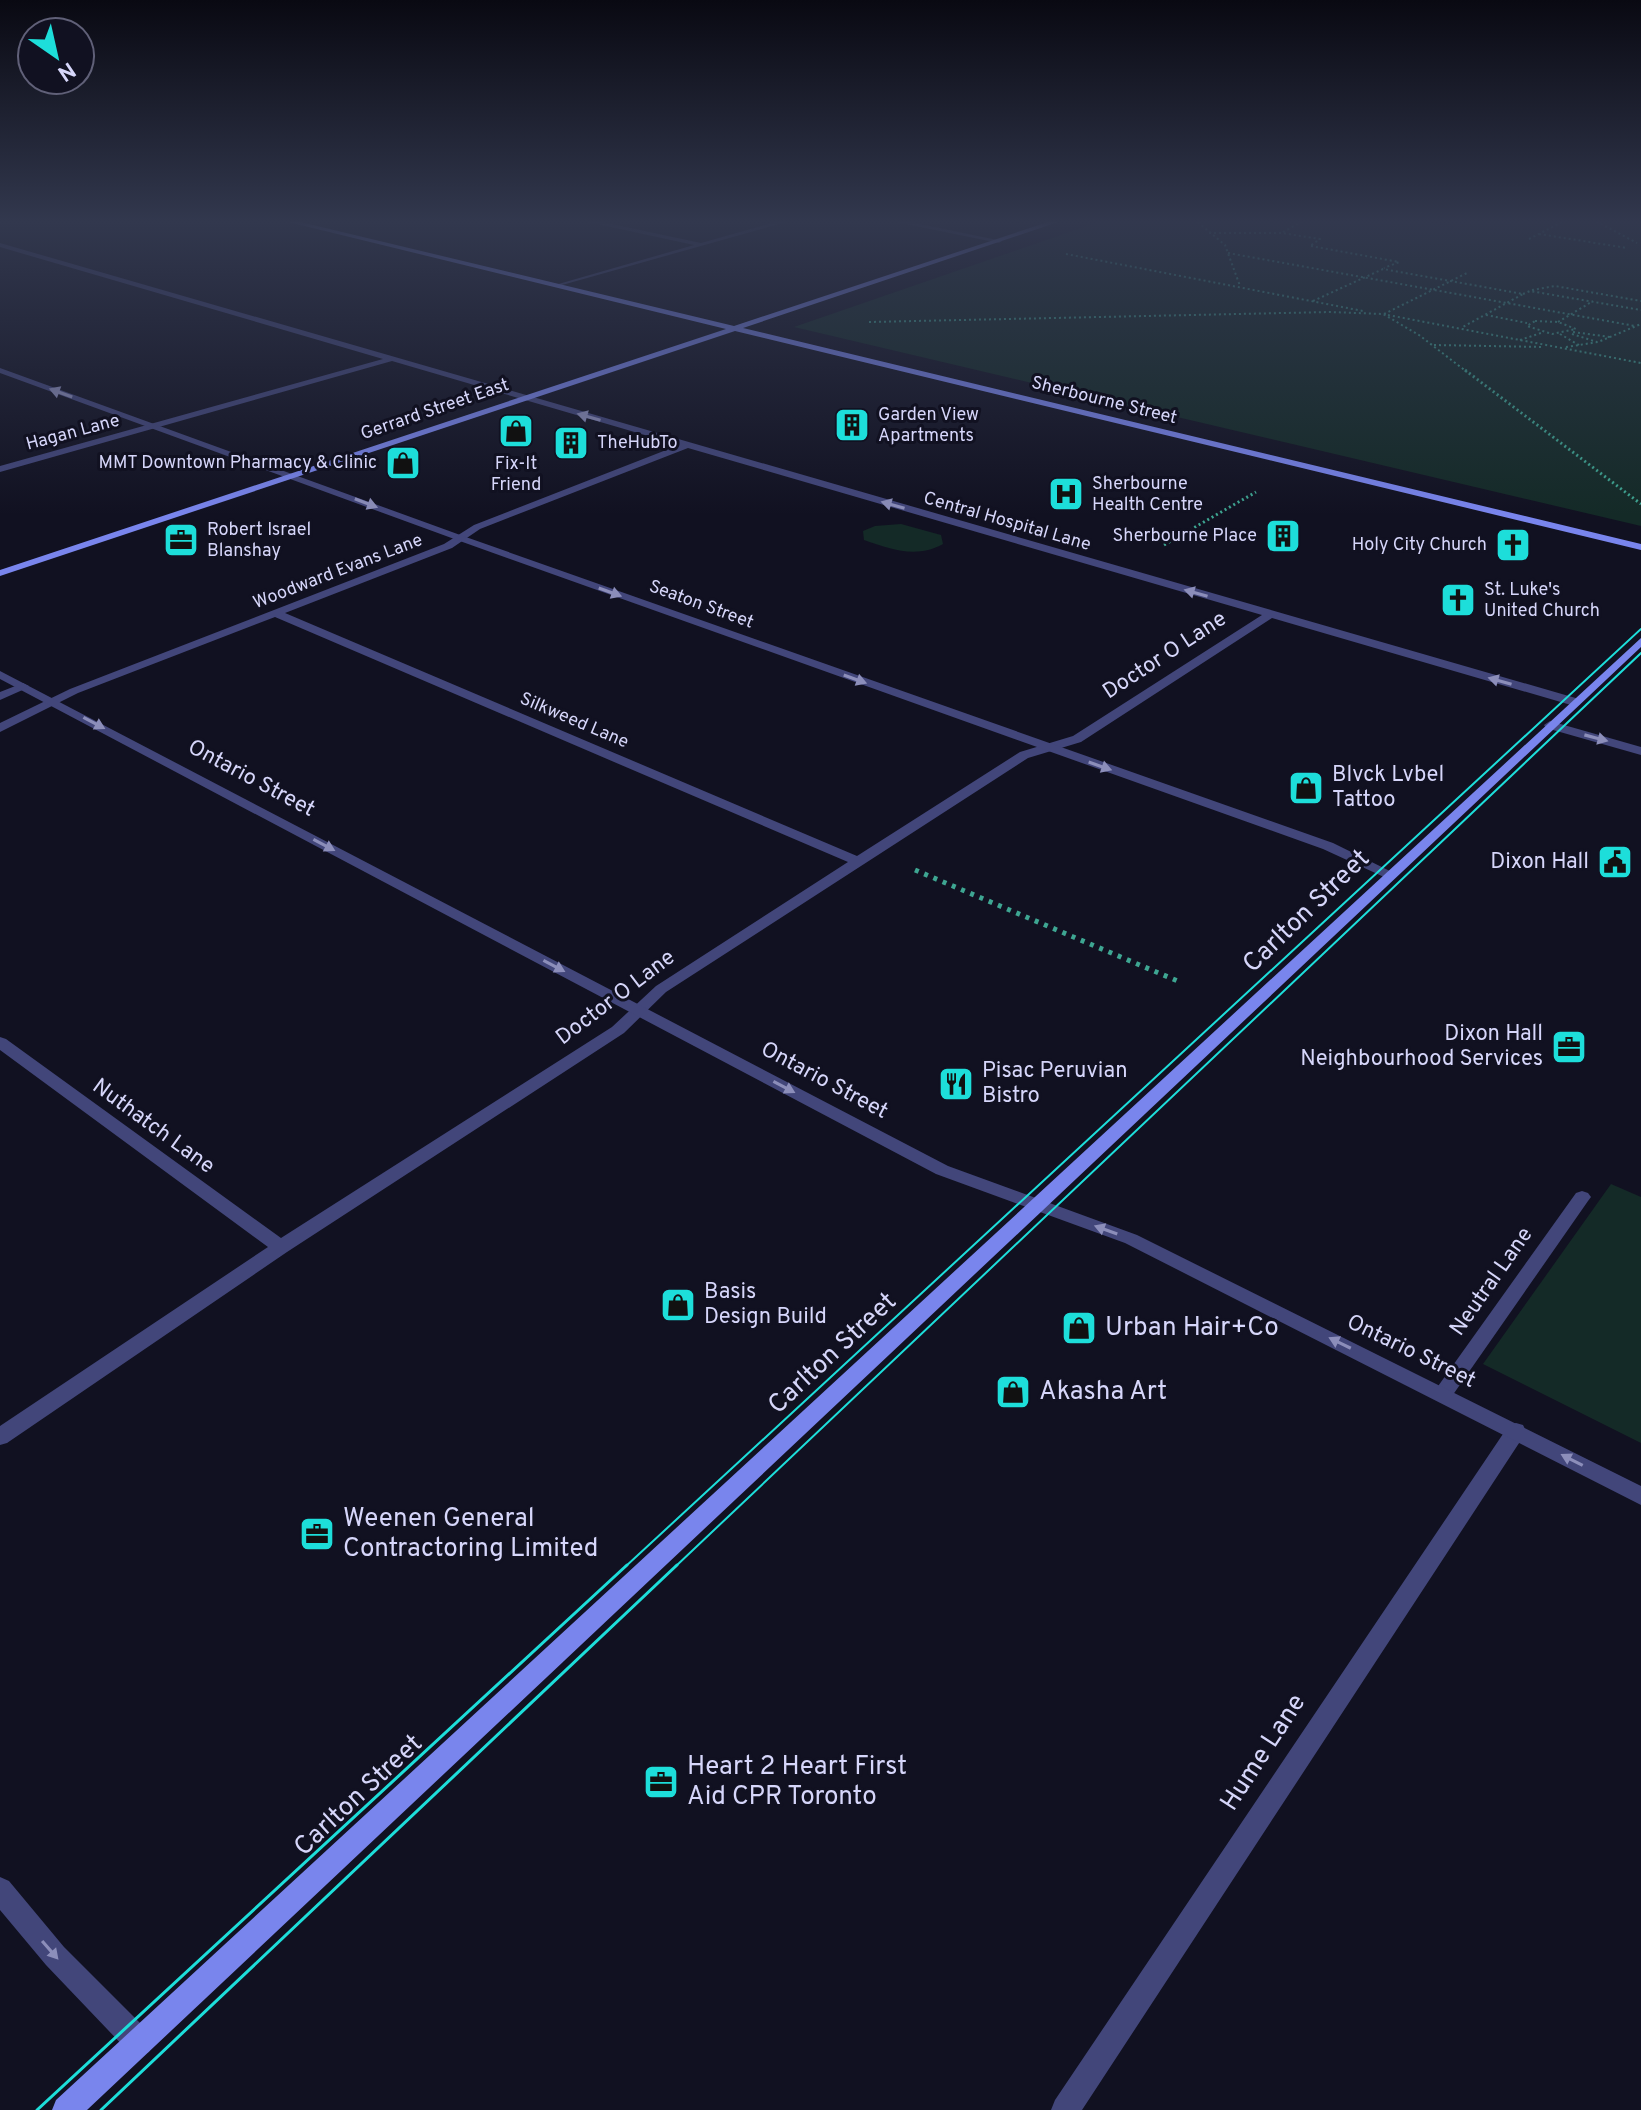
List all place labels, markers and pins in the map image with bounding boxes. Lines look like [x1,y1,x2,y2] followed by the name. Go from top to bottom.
[878,404,979,448] place label: Garden View Apartments
[833,406,871,444] building icon: Garden View Apartments
[497,412,535,450] shop icon: Fix-It Friend
[552,424,590,462] building icon: TheHubTo
[597,432,678,455] place label: TheHubTo
[384,444,422,482] shop icon: MMT Downtown Pharmacy & Clinic
[99,452,377,475] place label: MMT Downtown Pharmacy & Clinic
[491,453,541,497] place label: Fix-It Friend
[1092,473,1203,517] place label: Sherbourne Health Centre
[1047,475,1085,513] hospital icon: Sherbourne Health Centre
[1264,517,1302,555] building icon: Sherbourne Place
[207,519,311,563] place label: Robert Israel Blanshay
[162,521,200,559] office icon: Robert Israel Blanshay
[1112,525,1257,548] place label: Sherbourne Place
[1494,526,1532,564] church icon: Holy City Church
[1352,534,1487,557] place label: Holy City Church
[1484,579,1600,623] place label: St. Luke's United Church
[1439,581,1477,619] church icon: St. Luke's United Church
[1332,762,1444,814] place label: Blvck Lvbel Tattoo
[1287,769,1325,807] shop icon: Blvck Lvbel Tattoo
[1596,843,1634,881] public building icon: Dixon Hall
[1490,849,1589,876] place label: Dixon Hall
[1300,1021,1543,1073] place label: Dixon Hall Neighbourhood Services
[1550,1028,1588,1066] office icon: Dixon Hall Neighbourhood Services
[982,1058,1128,1110] place label: Pisac Peruvian Bistro
[937,1065,975,1103] restaurant icon: Pisac Peruvian Bistro
[704,1279,827,1331] place label: Basis Design Build
[659,1286,697,1324] shop icon: Basis Design Build
[1060,1309,1098,1347] shop icon: Urban Hair+Co
[1105,1312,1279,1345] place label: Urban Hair+Co
[994,1373,1032,1411] shop icon: Akasha Art
[1039,1376,1167,1409] place label: Akasha Art
[343,1503,598,1566] place label: Weenen General Contractoring Limited
[298,1515,336,1553] office icon: Weenen General Contractoring Limited
[687,1751,907,1814] place label: Heart 2 Heart First Aid CPR Toronto
[642,1763,680,1801] office icon: Heart 2 Heart First Aid CPR Toronto

